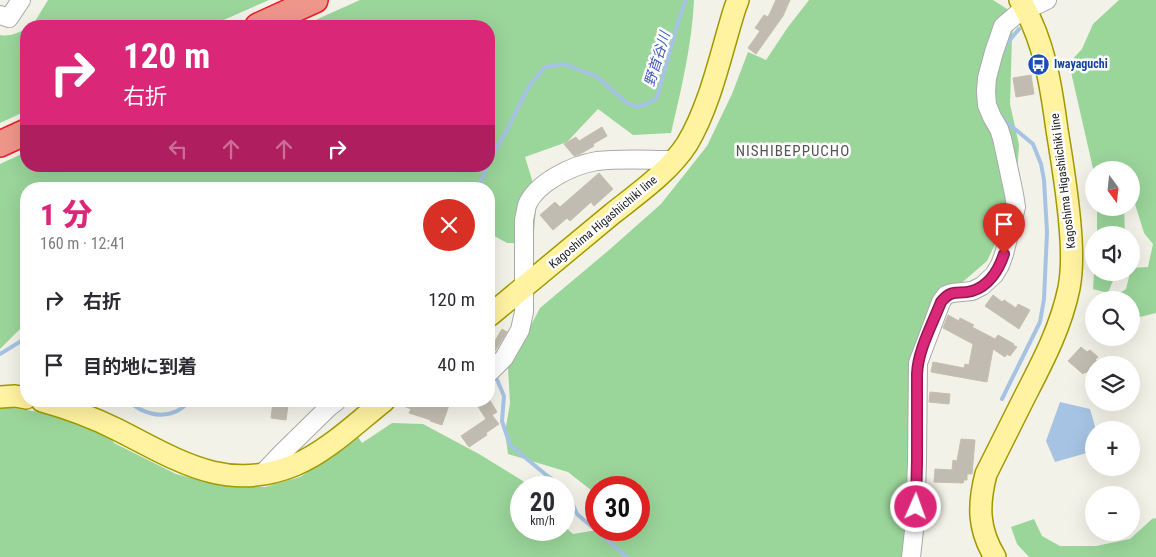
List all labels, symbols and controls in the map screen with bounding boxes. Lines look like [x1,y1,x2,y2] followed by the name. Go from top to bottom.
[641,28,673,88] water label: 野首谷川
[123,36,210,77] text: 120 m
[40,40,105,105] icon: right
[1026,52,1050,76] bus stop icon: Iwayaguchi
[1054,57,1108,71] place label: Iwayaguchi
[123,84,167,109] text: 右折
[1048,112,1078,250] street label: Kagoshima Higashiichiki line
[164,135,192,163] icon: left
[217,135,245,163] icon: ahead
[270,135,298,163] icon: ahead
[323,135,351,163] icon: right
[736,142,850,160] district label: NISHIBEPPUCHO
[1085,161,1140,216] north arrow
[1085,161,1140,541] map controls
[546,173,660,271] street label: Kagoshima Higashiichiki line
[40,197,92,232] text: 1 分
[423,199,475,251] button: close
[983,203,1025,254] pin
[990,210,1018,238] icon: arrive
[1085,226,1140,281] button: sound
[40,234,126,253] text: 160 m · 12:41
[40,286,68,314] icon: right
[428,288,475,311] text: 120 m
[83,290,121,313] text: 右折
[1085,291,1140,346] button: search
[40,351,68,379] icon: arrive
[438,353,475,376] text: 40 m
[83,355,197,378] text: 目的地に到着
[1085,356,1140,411] button: layers
[1085,421,1140,476] button: +
[585,476,650,541] speed limit sign: 30
[889,480,941,532] position arrow
[1085,486,1140,541] button: −
[530,488,555,517] text: 20
[530,514,555,528] text: km/h

